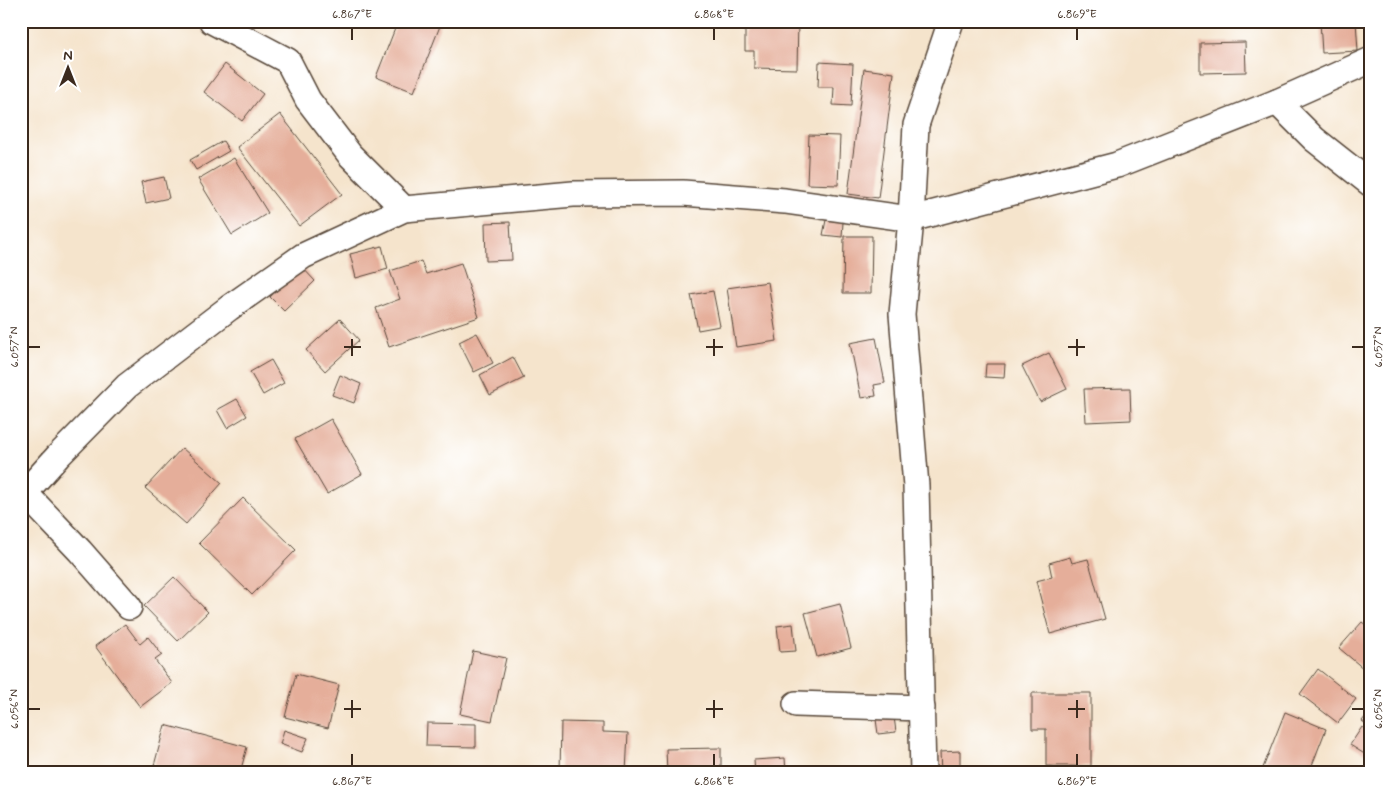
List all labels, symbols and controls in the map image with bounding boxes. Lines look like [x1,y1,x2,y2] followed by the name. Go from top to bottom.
[332,7,372,23] text: 6.867°E
[694,7,734,23] text: 6.868°E
[1057,7,1097,23] text: 6.869°E
[42,42,92,92] north arrow
[63,47,73,65] text: N
[7,327,23,367] text: 6.057°N
[1371,327,1387,367] text: 6.057°N
[7,689,23,729] text: 6.056°N
[1371,689,1387,729] text: 6.056°N
[332,774,372,790] text: 6.867°E
[694,774,734,790] text: 6.868°E
[1057,774,1097,790] text: 6.869°E

